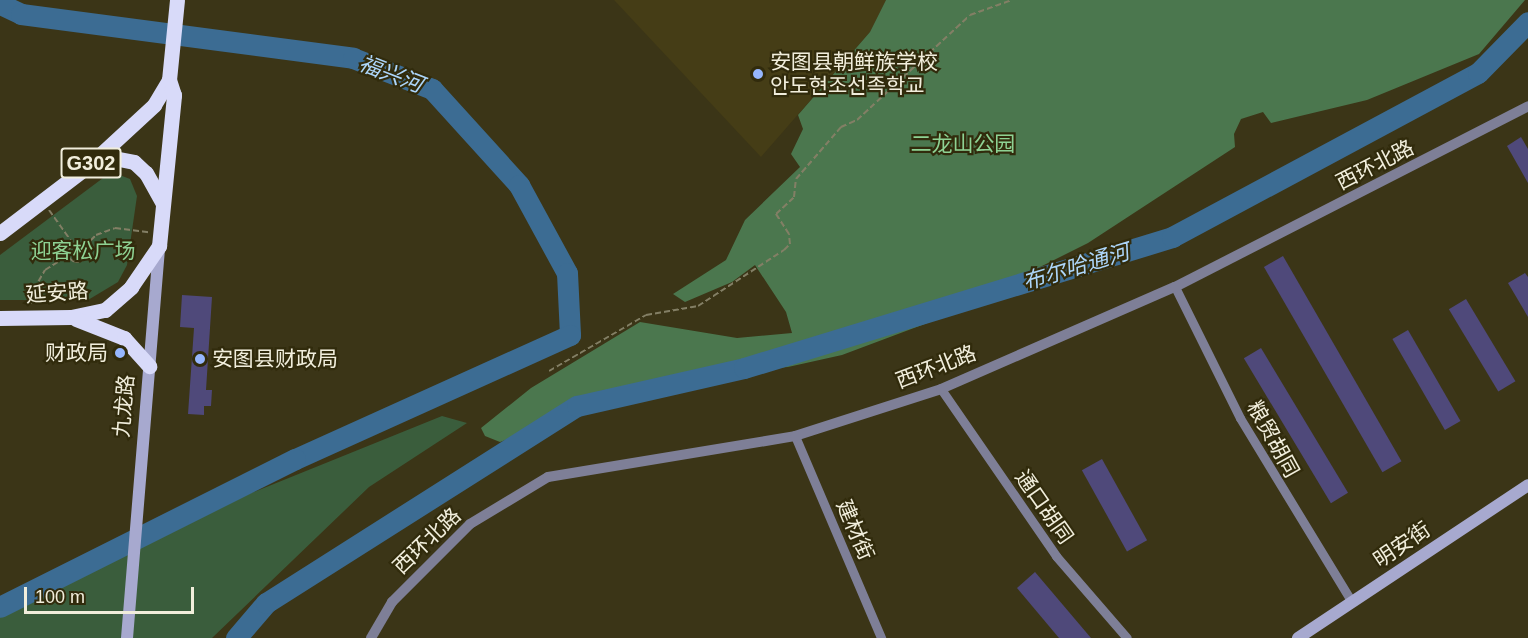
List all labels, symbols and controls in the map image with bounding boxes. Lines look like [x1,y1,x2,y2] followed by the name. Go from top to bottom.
[770,49,938,99] place label: 安图县朝鲜族学校 안도현조선족학교
[355,50,427,98] water label: 福兴河
[751,67,765,81] marker: 安图县朝鲜族学校 안도현조선족학교
[911,131,1015,157] park label: 二龙山公园
[1332,135,1418,195] street label: 西环北路
[60,146,122,180] road number: G302
[31,238,135,264] park label: 迎客松广场
[1020,238,1132,296] water label: 布尔哈通河
[25,278,89,308] street label: 延安路
[45,340,108,366] place label: 财政局
[892,340,980,394] street label: 西环北路
[113,346,127,360] marker: 财政局
[212,346,338,372] place label: 安图县财政局
[193,352,207,366] marker: 安图县财政局
[109,374,139,438] street label: 九龙路
[1242,396,1304,482] street label: 粮贸胡同
[1010,465,1078,549] street label: 通口胡同
[831,496,879,564] street label: 建材街
[388,503,466,579] street label: 西环北路
[1369,517,1435,573] street label: 明安街
[27,575,196,613] scale bar
[35,587,85,607] text: 100 m

